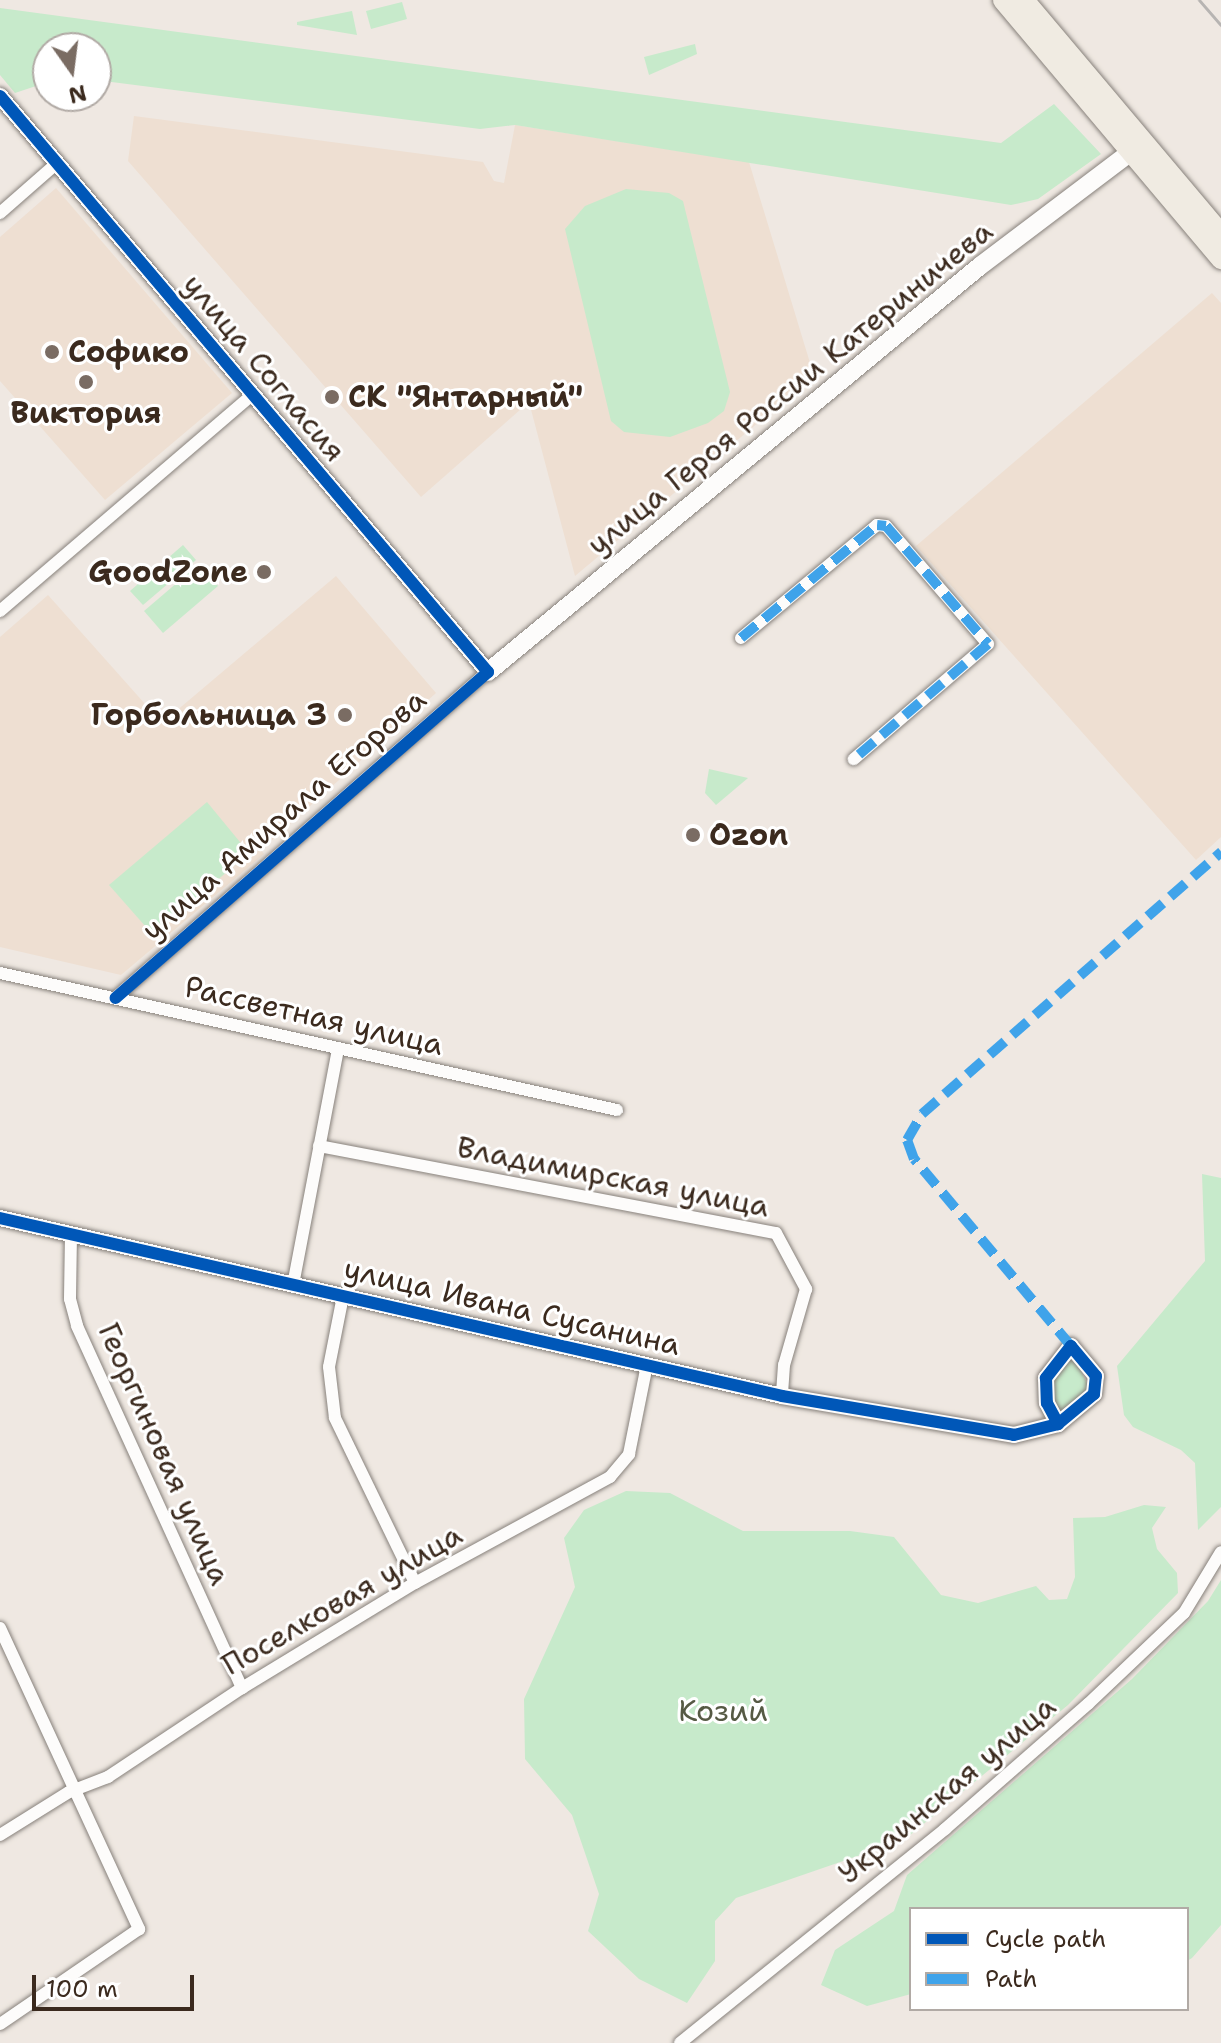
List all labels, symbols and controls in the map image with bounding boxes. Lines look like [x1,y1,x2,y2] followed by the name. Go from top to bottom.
[32,32,112,112] north arrow
[65,78,89,110] text: N
[580,213,1000,563] street label: улица Героя России Катериничева
[175,267,353,469] street label: улица Согласия
[68,334,189,370] place label: Софико
[43,343,61,361] marker: Софико
[77,373,95,391] marker: Виктория
[348,379,583,415] place label: СК "Янтарный"
[323,388,341,406] marker: СК "Янтарный"
[11,395,161,431] place label: Виктория
[88,554,248,590] place label: GoodZone
[255,563,273,581] marker: GoodZone
[135,682,433,948] street label: улица Амирала Егорова
[91,697,327,733] place label: Горбольница 3
[334,704,356,726] marker: Горбольница 3
[709,817,788,853] place label: Ozon
[684,826,702,844] marker: Ozon
[181,969,447,1063] street label: Рассветная улица
[454,1129,772,1225] street label: Владимирская улица
[340,1251,684,1363] street label: улица Ивана Сусанина
[90,1317,238,1591] street label: Георгиновая улица
[216,1517,468,1683] street label: Поселковая улица
[831,1689,1063,1891] street label: Украинская улица
[678,1693,768,1729] park label: Козий
[909,1907,1189,2011] legend
[985,1923,1106,1955] text: Cycle path
[36,1959,198,2009] scale bar
[985,1963,1037,1995] text: Path
[46,1973,118,2005] text: 100 m

